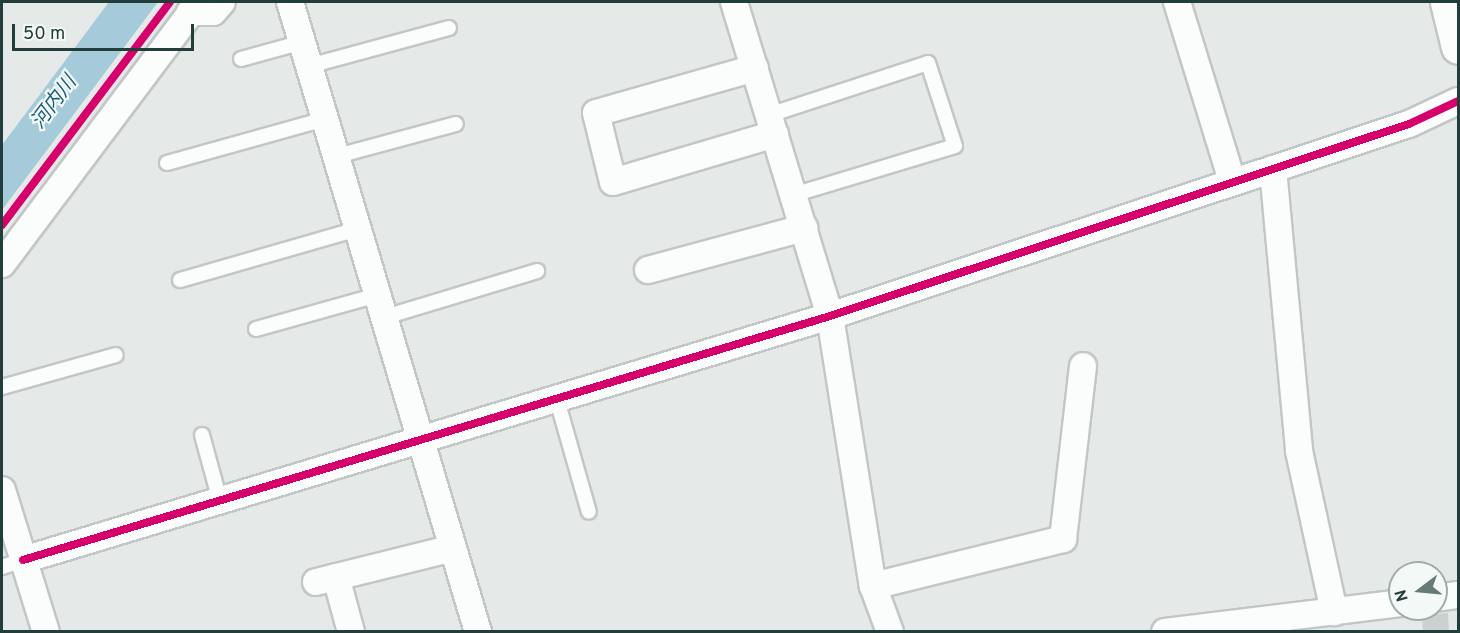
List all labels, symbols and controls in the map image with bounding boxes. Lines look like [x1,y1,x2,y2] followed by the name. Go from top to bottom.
[15,12,196,50] scale bar
[23,23,65,46] text: 50 m
[27,72,83,134] water label: 河内川
[1388,561,1448,621] north arrow
[1391,587,1414,604] text: N

